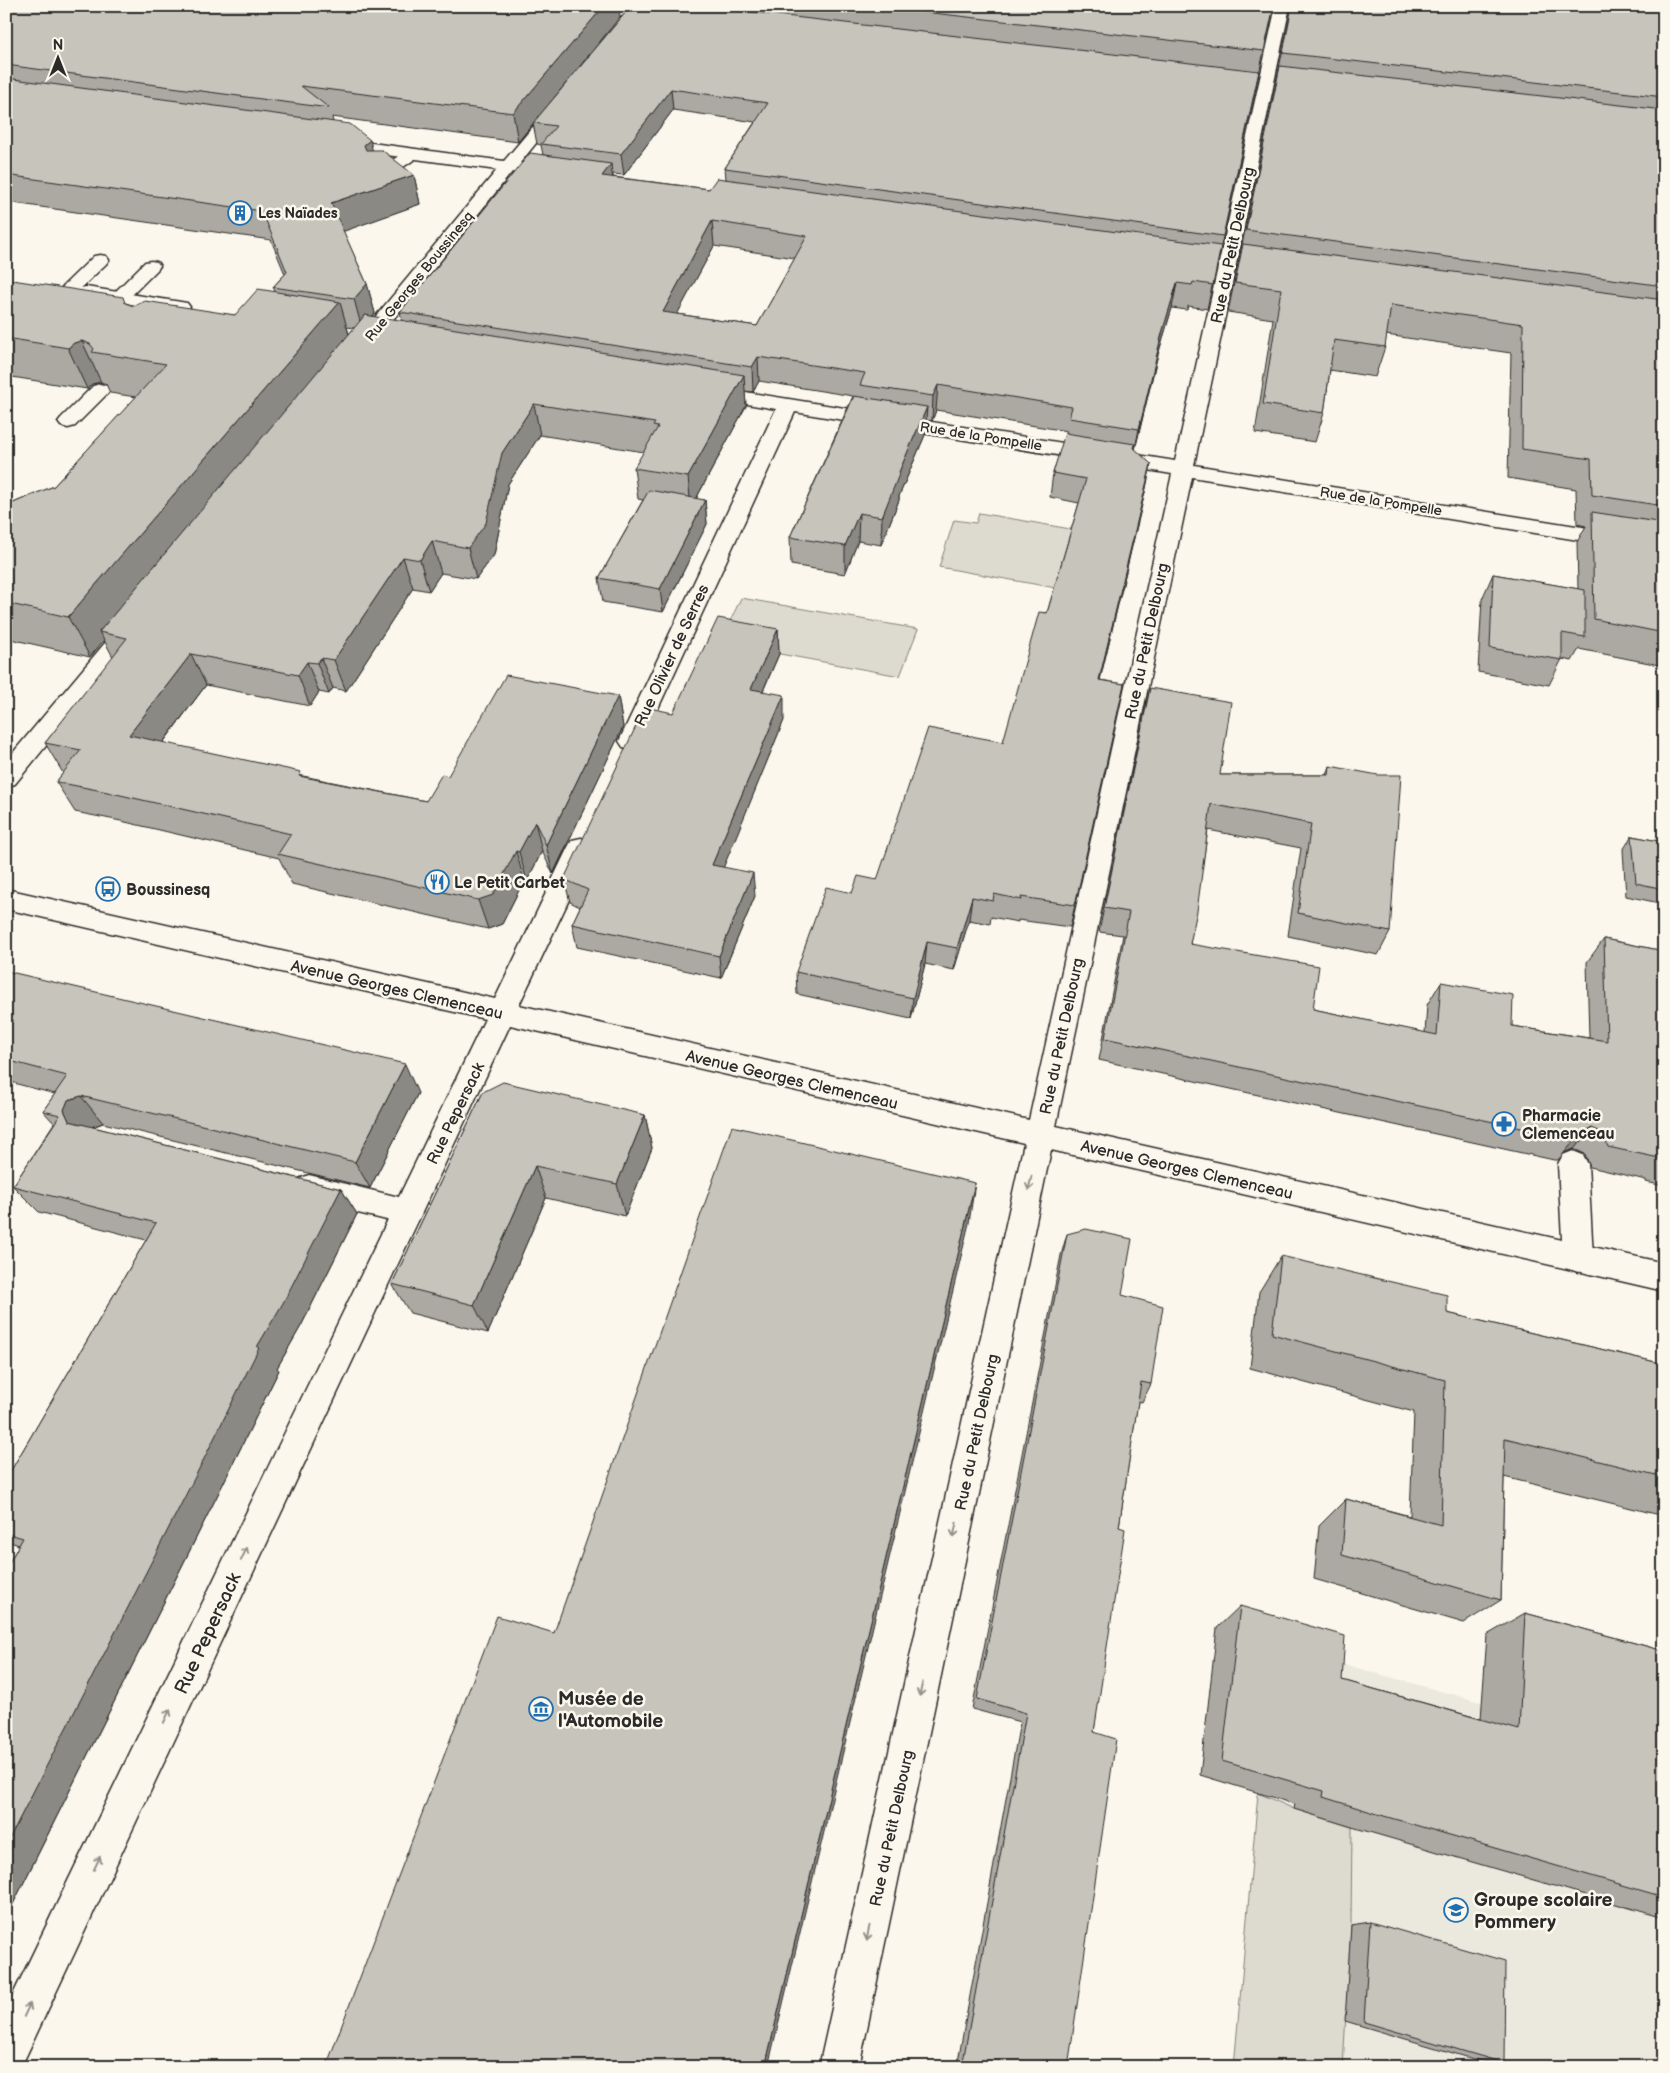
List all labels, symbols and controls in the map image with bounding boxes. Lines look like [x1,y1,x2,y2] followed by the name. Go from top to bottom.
[32,32,82,82] north arrow
[53,37,63,54] text: N
[1208,165,1259,325] street label: Rue du Petit Delbourg
[227,200,253,226] building icon: Les Naïades
[258,205,338,222] place label: Les Naïades
[362,208,477,345] street label: Rue Georges Boussinesq
[919,418,1043,455] street label: Rue de la Pompelle
[1319,483,1443,520] street label: Rue de la Pompelle
[1122,561,1173,721] street label: Rue du Petit Delbourg
[631,582,714,730] street label: Rue Olivier de Serres
[424,869,450,895] restaurant icon: Le Petit Carbet
[454,874,565,893] place label: Le Petit Carbet
[95,876,121,902] bus stop icon: Boussinesq
[126,881,210,900] place label: Boussinesq
[1037,956,1088,1116] street label: Rue du Petit Delbourg
[289,957,505,1024] street label: Avenue Georges Clemenceau
[684,1047,900,1114] street label: Avenue Georges Clemenceau
[424,1060,489,1168] street label: Rue Pepersack
[1522,1107,1614,1144] place label: Pharmacie Clemenceau
[1491,1111,1517,1137] pharmacy icon: Pharmacie Clemenceau
[1079,1137,1295,1204] street label: Avenue Georges Clemenceau
[1024,1174,1034,1190] one-way arrow
[952,1352,1003,1512] street label: Rue du Petit Delbourg
[950,1521,959,1537] one-way arrow
[240,1547,250,1562] one-way arrow
[170,1568,247,1698] street label: Rue Pepersack
[916,1680,925,1696] one-way arrow
[558,1688,663,1733] place label: Musée de l'Automobile
[528,1696,554,1722] museum icon: Musée de l'Automobile
[163,1709,172,1724] one-way arrow
[867,1748,918,1908] street label: Rue du Petit Delbourg
[93,1856,102,1871] one-way arrow
[1474,1889,1613,1934] place label: Groupe scolaire Pommery
[1443,1897,1469,1923] school or university icon: Groupe scolaire Pommery
[863,1924,872,1940] one-way arrow
[22,2002,32,2017] one-way arrow

